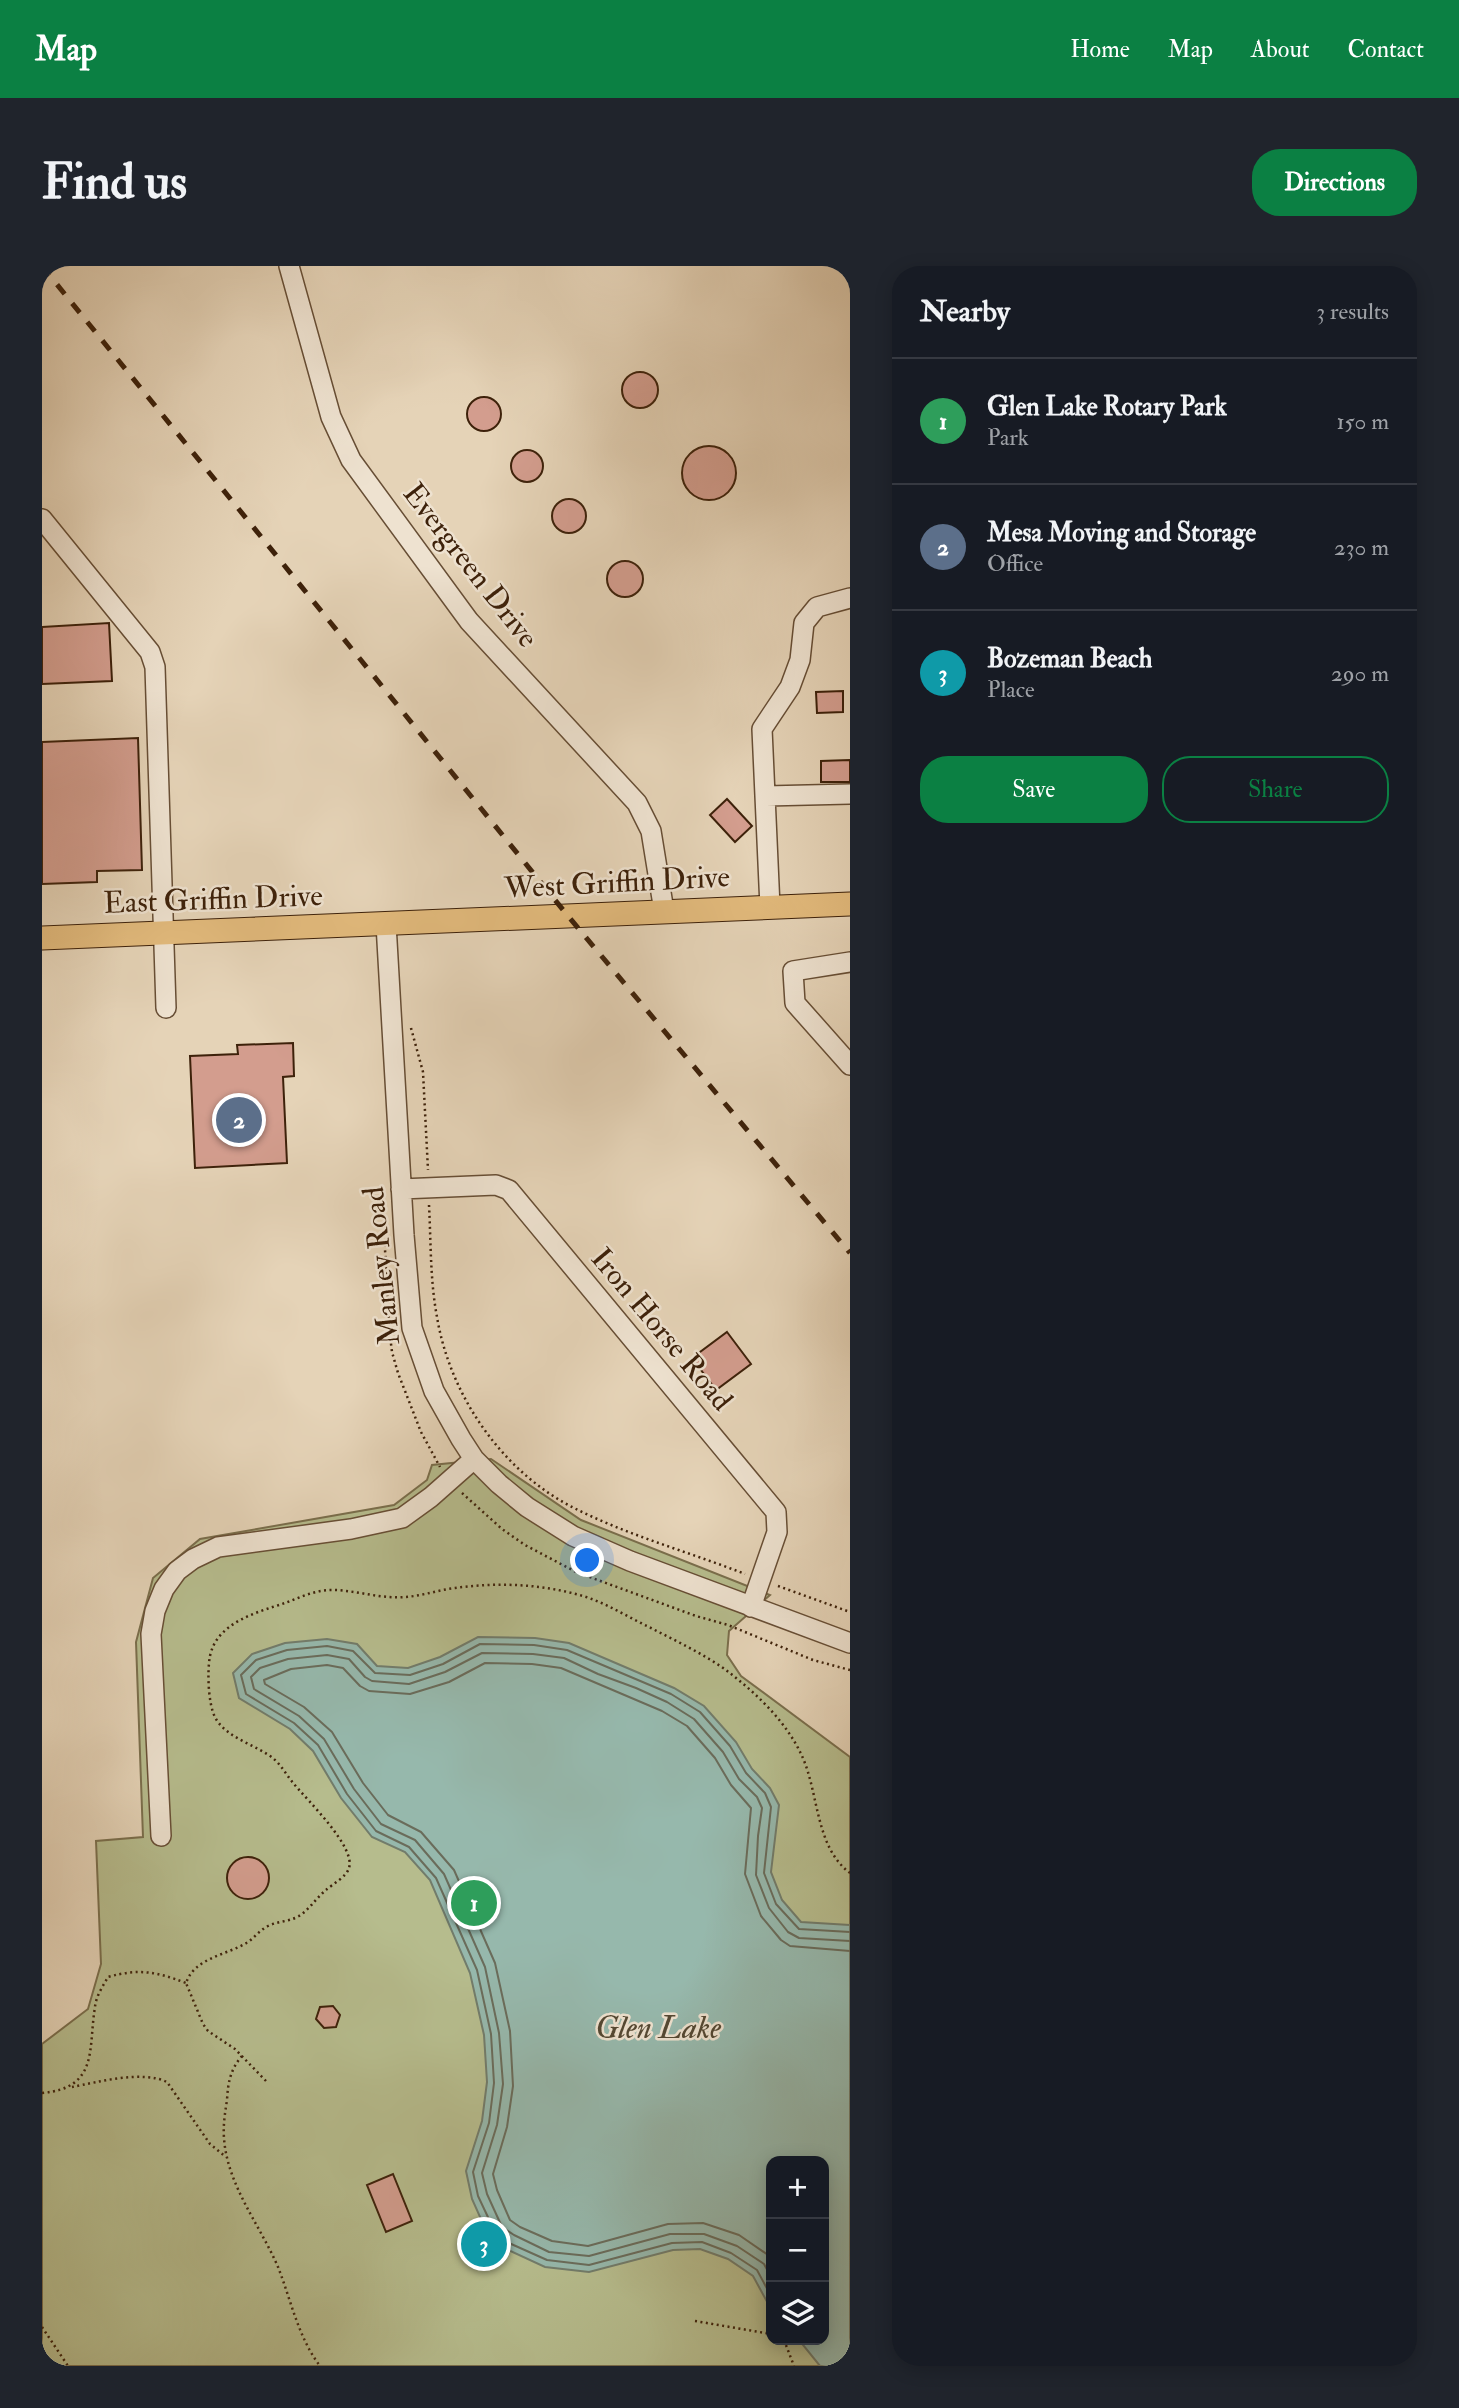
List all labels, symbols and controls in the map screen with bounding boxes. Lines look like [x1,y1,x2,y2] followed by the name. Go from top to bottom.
[35,29,97,70] text: Map
[1070,34,1130,65] text: Home
[1168,34,1213,65] text: Map
[1251,34,1310,65] text: About
[1348,34,1424,65] text: Contact
[1252,149,1417,216] button: Directions
[42,152,187,213] text: Find us
[920,293,1010,330] text: Nearby
[1316,297,1389,326] text: 3 results
[987,391,1227,423] text: Glen Lake Rotary Park
[939,407,947,436] text: 1
[1336,407,1389,436] text: 150 m
[987,423,1029,452] text: Park
[395,476,546,655] street label: Evergreen Drive
[987,517,1256,549] text: Mesa Moving and Storage
[937,533,949,562] text: 2
[1334,533,1389,562] text: 230 m
[987,549,1043,578] text: Office
[987,643,1152,675] text: Bozeman Beach
[939,659,947,688] text: 3
[1331,659,1389,688] text: 290 m
[987,675,1035,704] text: Place
[920,756,1148,823] button: Save
[1162,756,1389,823] button: Share
[502,858,731,907] street label: West Griffin Drive
[103,877,323,922] street label: East Griffin Drive
[216,1094,262,1146] pin: 2
[355,1185,408,1347] street label: Manley Road
[583,1240,741,1418] street label: Iron Horse Road
[570,1543,604,1577] your location
[451,1877,497,1929] pin: 1
[595,2008,721,2048] water label: Glen Lake
[766,2156,829,2345] map controls
[766,2156,829,2219] button: +
[461,2218,507,2270] pin: 3
[766,2219,829,2282] button: −
[766,2282,829,2345] button: layers

